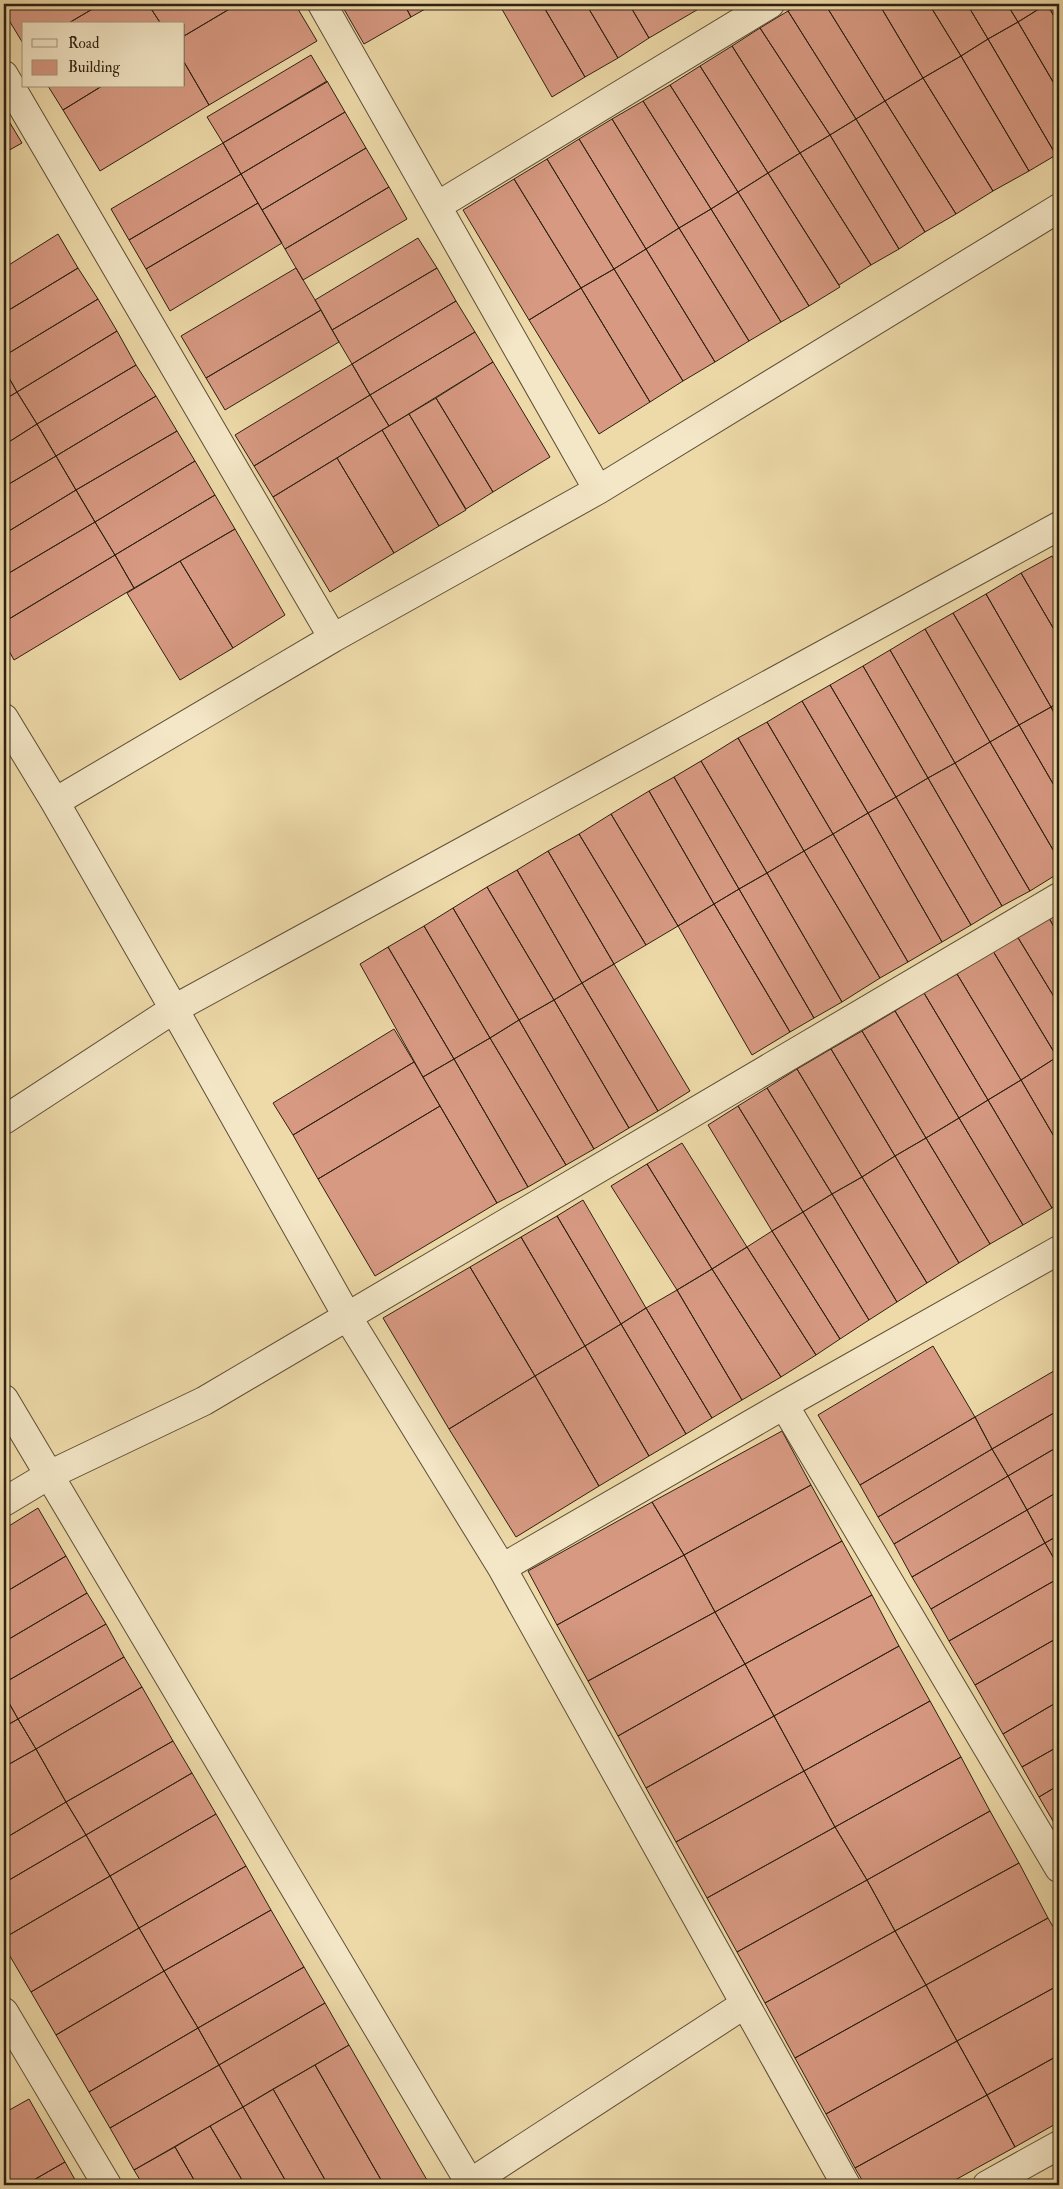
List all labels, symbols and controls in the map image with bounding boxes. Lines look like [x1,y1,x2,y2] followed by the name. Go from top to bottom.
[22,22,185,88] legend
[68,34,100,53] text: Road
[68,58,120,77] text: Building

